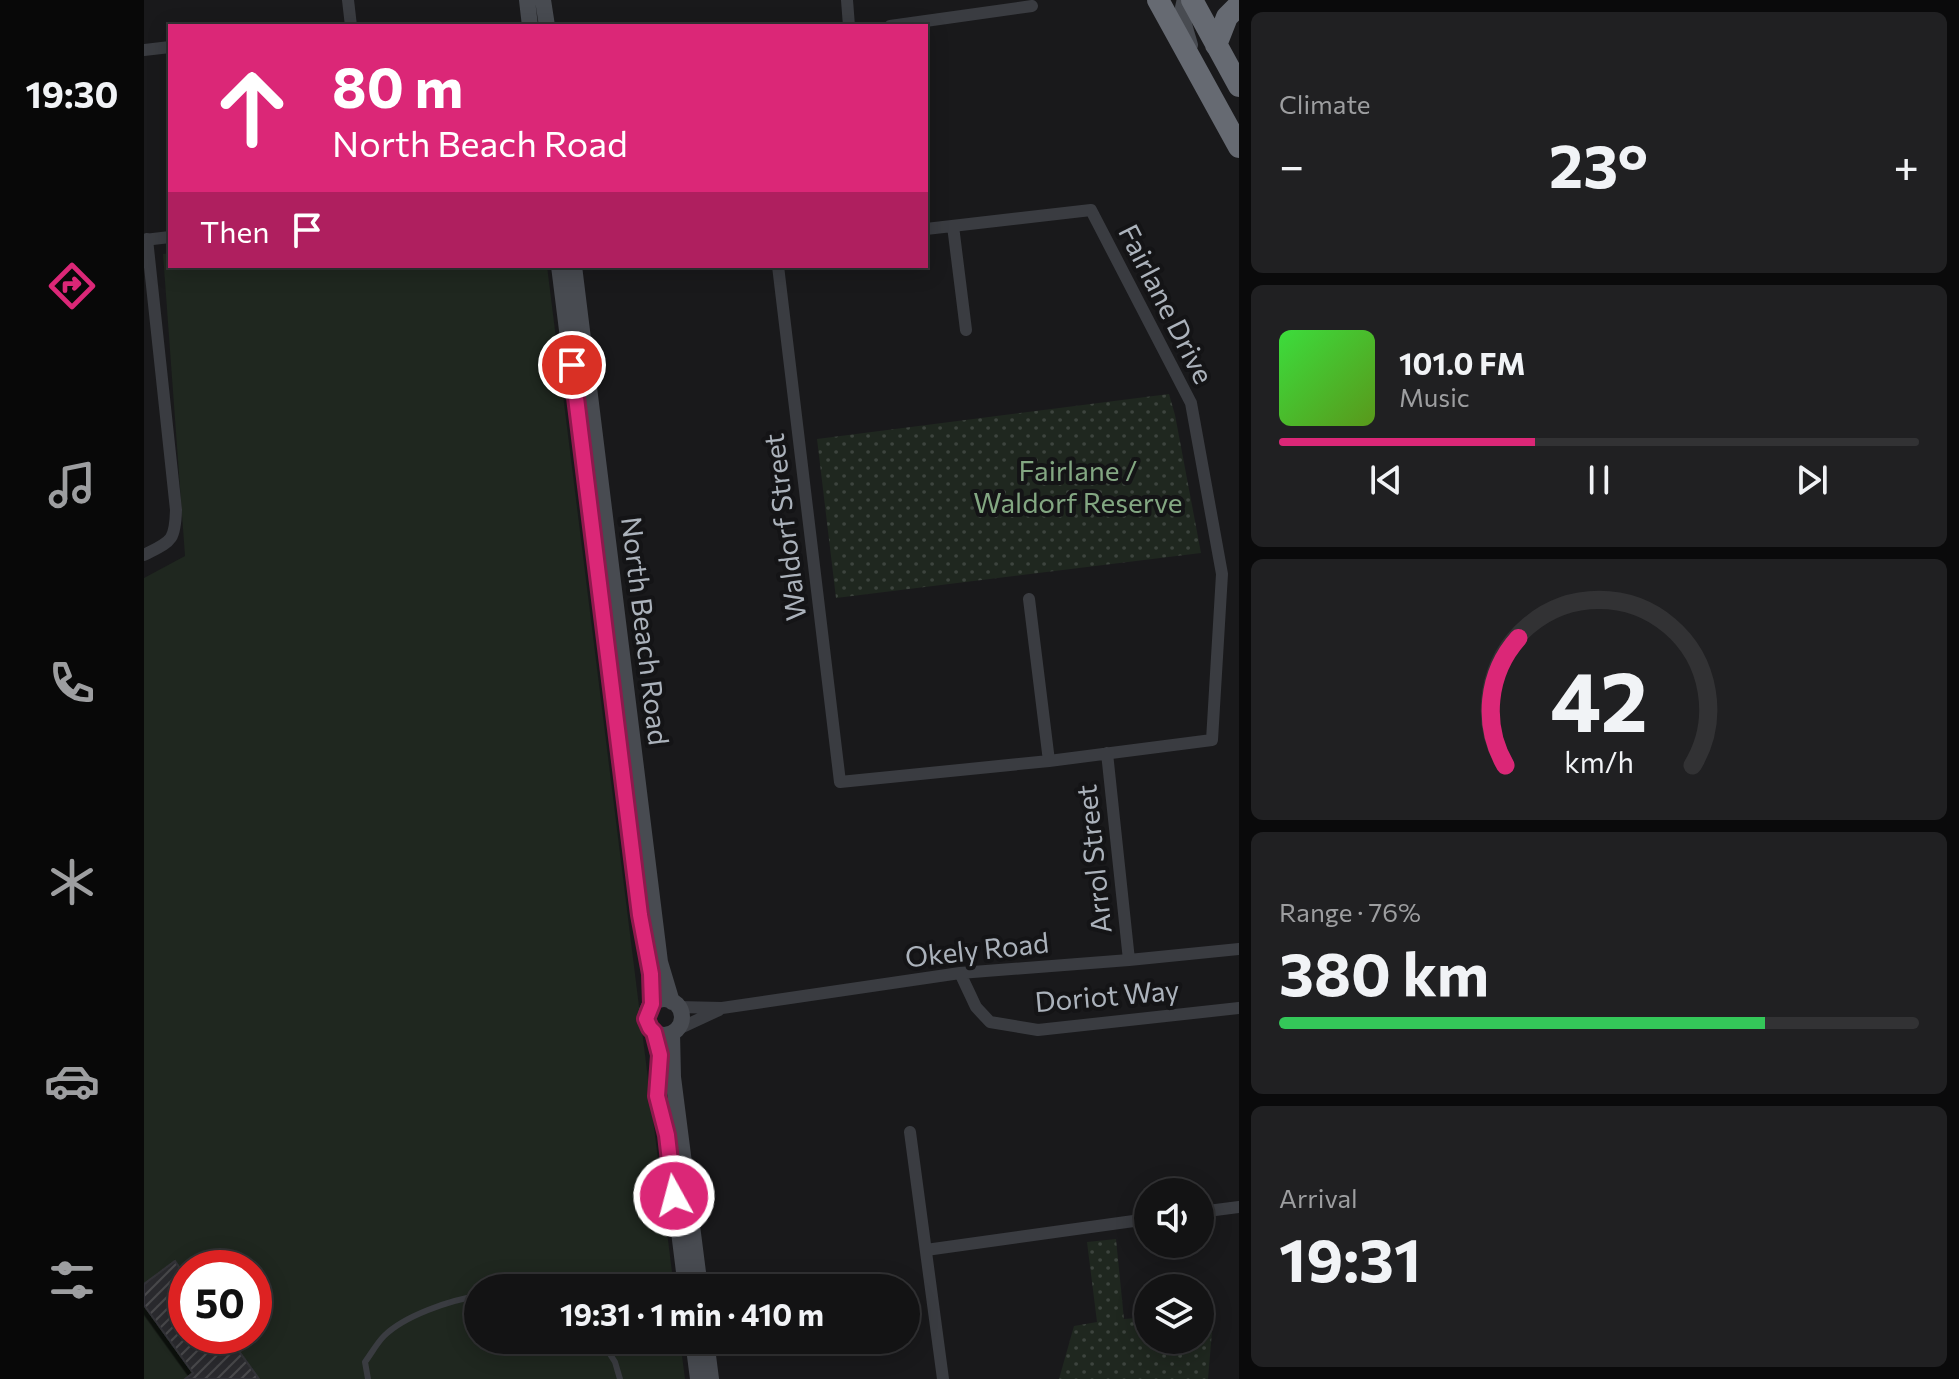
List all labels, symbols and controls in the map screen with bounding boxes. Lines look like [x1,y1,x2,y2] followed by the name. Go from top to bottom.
[332,51,463,120] text: 80 m
[200,56,304,160] icon: ahead
[26,71,118,115] text: 19:30
[1279,88,1371,119] text: Climate
[332,120,628,164] text: North Beach Road
[1549,127,1648,200] text: 23°
[1279,137,1304,191] text: −
[1893,137,1919,191] text: +
[285,208,329,252] icon: arrive
[200,212,269,249] text: Then
[1112,218,1222,389] street label: Fairlane Drive
[44,258,100,314] icon: directions
[538,331,606,399] pin
[550,343,594,387] icon: arrive
[1399,344,1526,381] text: 101.0 FM
[1399,381,1470,412] text: Music
[756,432,812,623] street label: Waldorf Street
[973,453,1183,519] park label: Fairlane / Waldorf Reserve
[44,457,100,513] icon: music
[1364,458,1408,502] icon: previous
[1577,458,1621,502] icon: pause
[1790,458,1834,502] icon: next
[615,515,677,747] street label: North Beach Road
[1550,646,1648,748] text: 42
[44,655,100,711] icon: phone
[1564,744,1634,779] text: km/h
[1068,783,1118,935] street label: Arrol Street
[44,854,100,910] icon: climate
[1279,896,1421,927] text: Range · 76%
[903,925,1051,973] street label: Okely Road
[1279,935,1489,1008] text: 380 km
[1033,972,1181,1018] street label: Doriot Way
[44,1053,100,1109] icon: car
[632,1154,716,1238] position arrow
[1134,1178,1214,1354] map controls
[1134,1178,1214,1258] button: sound
[1279,1182,1358,1213] text: Arrival
[1279,1221,1421,1294] text: 19:31
[168,1250,272,1354] speed limit sign: 50
[44,1252,100,1308] icon: filters
[1134,1274,1214,1354] button: layers
[560,1295,824,1332] text: 19:31 · 1 min · 410 m

